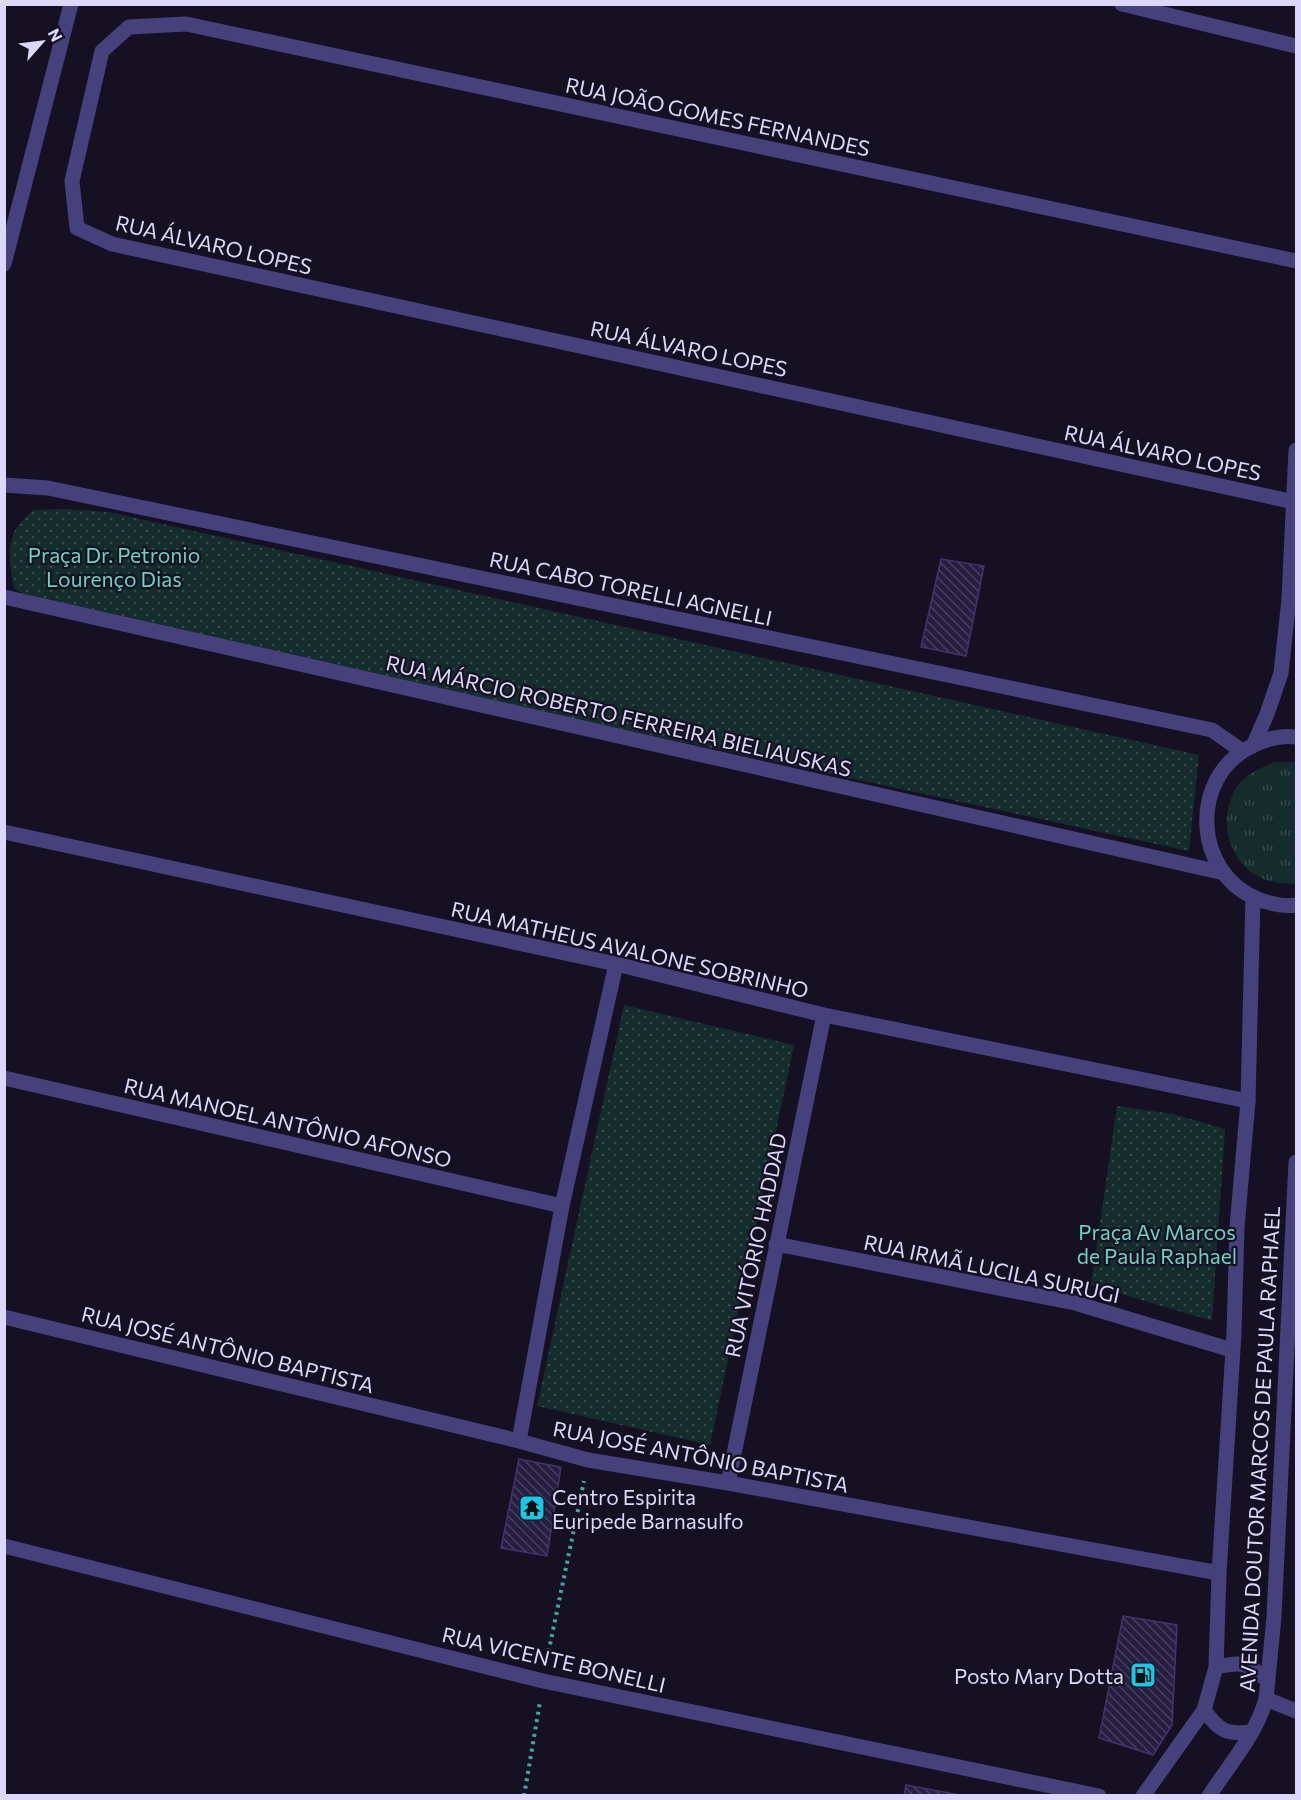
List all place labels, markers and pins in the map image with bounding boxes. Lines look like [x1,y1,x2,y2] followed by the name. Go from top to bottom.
[552,1484,744,1533] place label: Centro Espirita Euripede Barnasulfo
[517,1493,547,1523] temple icon: Centro Espirita Euripede Barnasulfo
[1128,1660,1158,1690] fuel station icon: Posto Mary Dotta
[954,1663,1124,1688] place label: Posto Mary Dotta

